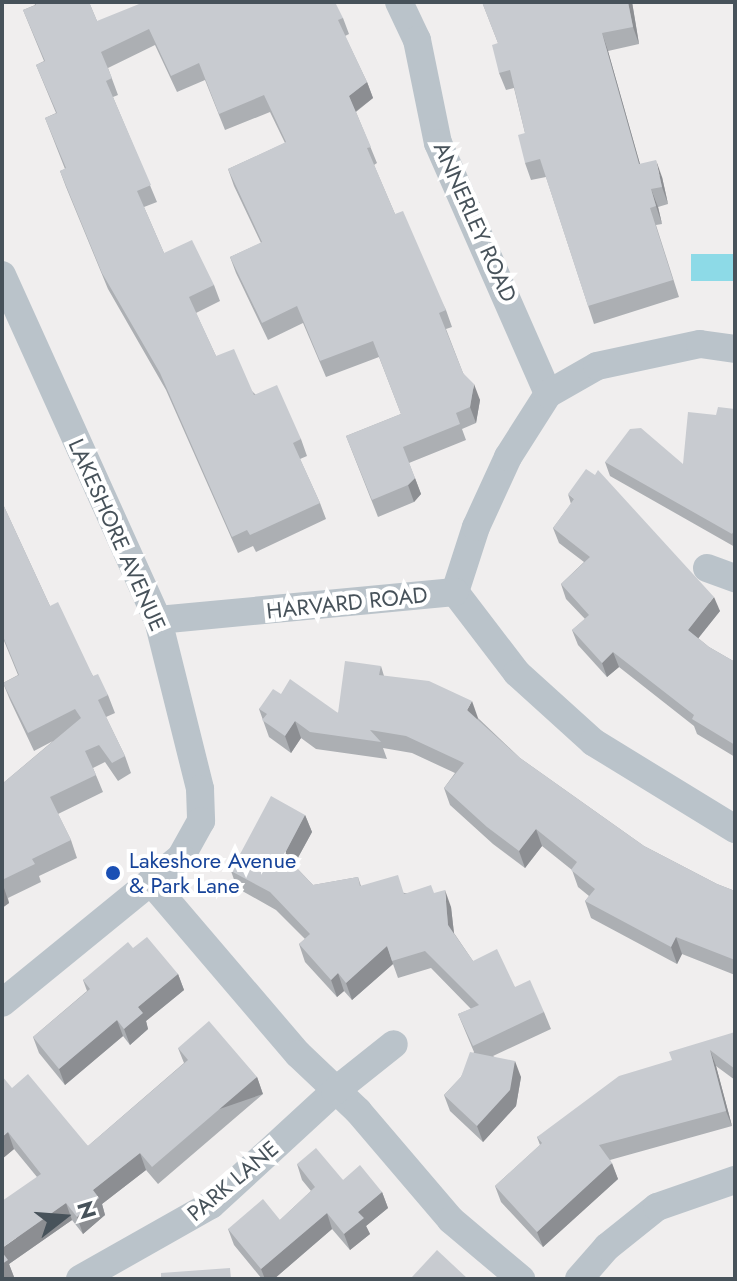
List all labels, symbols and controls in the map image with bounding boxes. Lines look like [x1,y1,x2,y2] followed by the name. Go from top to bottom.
[428,138,522,306] street label: ANNERLEY ROAD
[63,435,171,635] street label: LAKESHORE AVENUE
[265,581,429,625] street label: HARVARD ROAD
[129,847,296,898] place label: Lakeshore Avenue & Park Lane
[104,864,122,882] marker: Lakeshore Avenue & Park Lane
[182,1135,284,1227] street label: PARK LANE
[24,1177,104,1257] north arrow
[69,1197,105,1223] text: N

